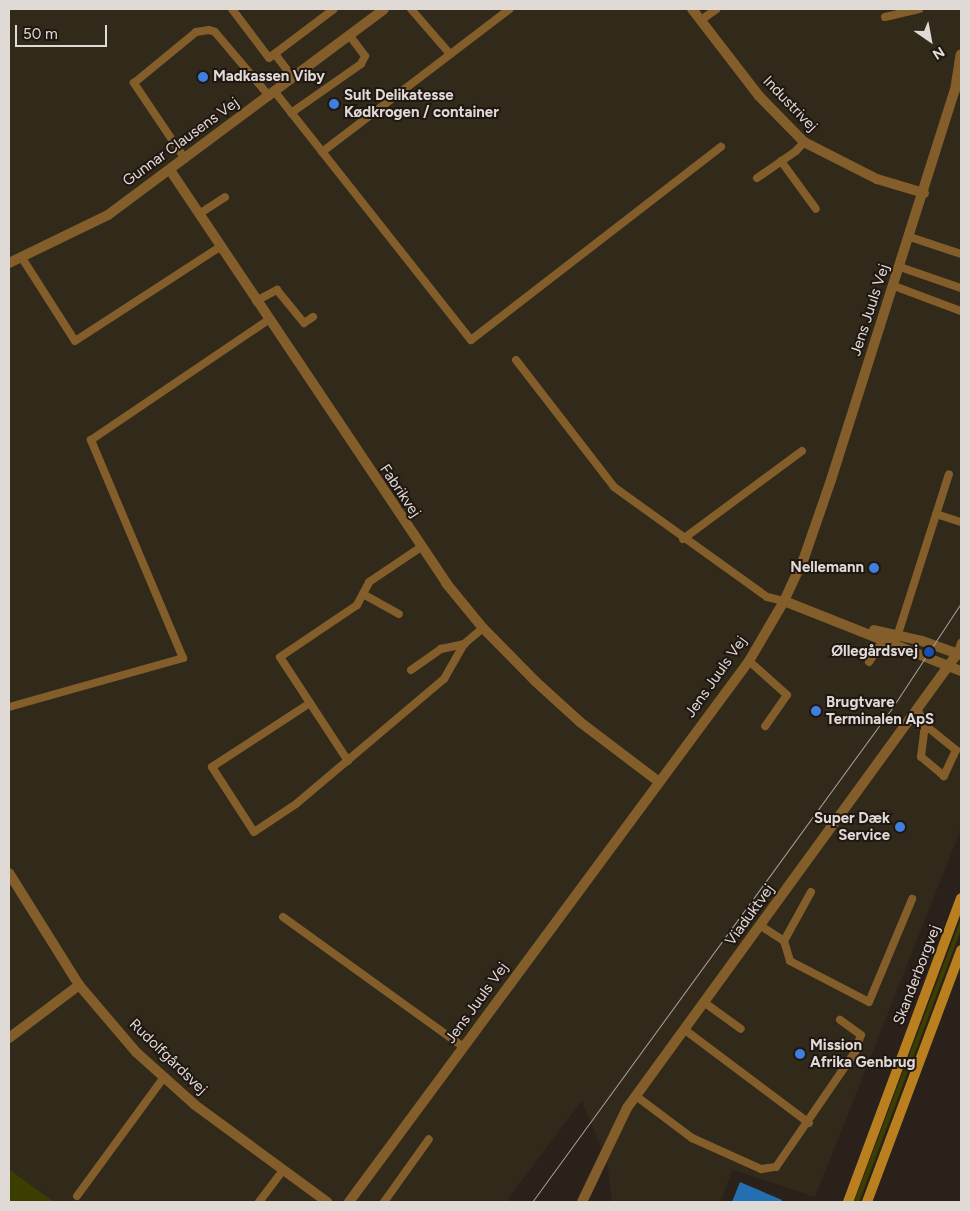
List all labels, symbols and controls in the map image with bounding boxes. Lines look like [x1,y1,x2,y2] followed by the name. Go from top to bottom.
[18,15,110,47] scale bar
[905,15,955,65] north arrow
[23,25,58,43] text: 50 m
[929,43,948,63] text: N
[213,68,325,86] place label: Madkassen Viby
[197,71,209,83] marker: Madkassen Viby
[759,72,821,136] street label: Industrivej
[344,86,499,121] place label: Sult Delikatesse Kødkrogen / container
[119,94,243,190] street label: Gunnar Clausens Vej
[328,98,340,110] marker: Sult Delikatesse Kødkrogen / container
[847,262,893,358] street label: Jens Juuls Vej
[376,461,424,521] street label: Fabrikvej
[790,559,864,577] place label: Nellemann
[868,562,880,574] marker: Nellemann
[681,633,751,721] street label: Jens Juuls Vej
[831,643,918,661] place label: Øllegårdsvej
[922,645,936,659] marker: Øllegårdsvej
[826,693,934,728] place label: Brugtvare Terminalen ApS
[810,705,822,717] marker: Brugtvare Terminalen ApS
[814,809,890,844] place label: Super Dæk Service
[894,821,906,833] marker: Super Dæk Service
[722,881,778,949] street label: Viaduktvej
[890,922,944,1028] street label: Skanderborgvej
[442,959,512,1047] street label: Jens Juuls Vej
[125,1015,211,1099] street label: Rudolfgårdsvej
[810,1036,916,1071] place label: Mission Afrika Genbrug
[794,1048,806,1060] marker: Mission Afrika Genbrug

